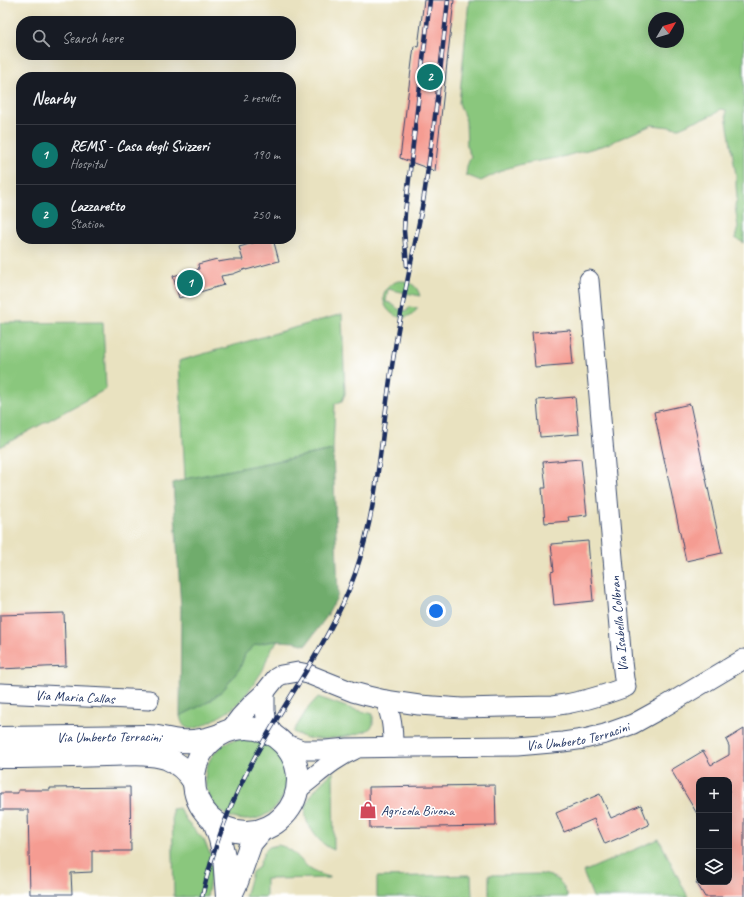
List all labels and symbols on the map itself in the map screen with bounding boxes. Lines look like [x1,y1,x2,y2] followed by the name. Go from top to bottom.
[648,12,684,48] north arrow
[417,62,443,92] pin: 2
[177,268,203,298] pin: 1
[606,575,632,673] street label: Via Isabella Colbran
[426,601,446,621] your location
[35,686,116,707] street label: Via Maria Callas
[526,717,634,754] street label: Via Umberto Terracini
[57,727,165,747] street label: Via Umberto Terracini
[358,800,378,820] shop icon: Agricola Bivona
[381,802,455,819] place label: Agricola Bivona

